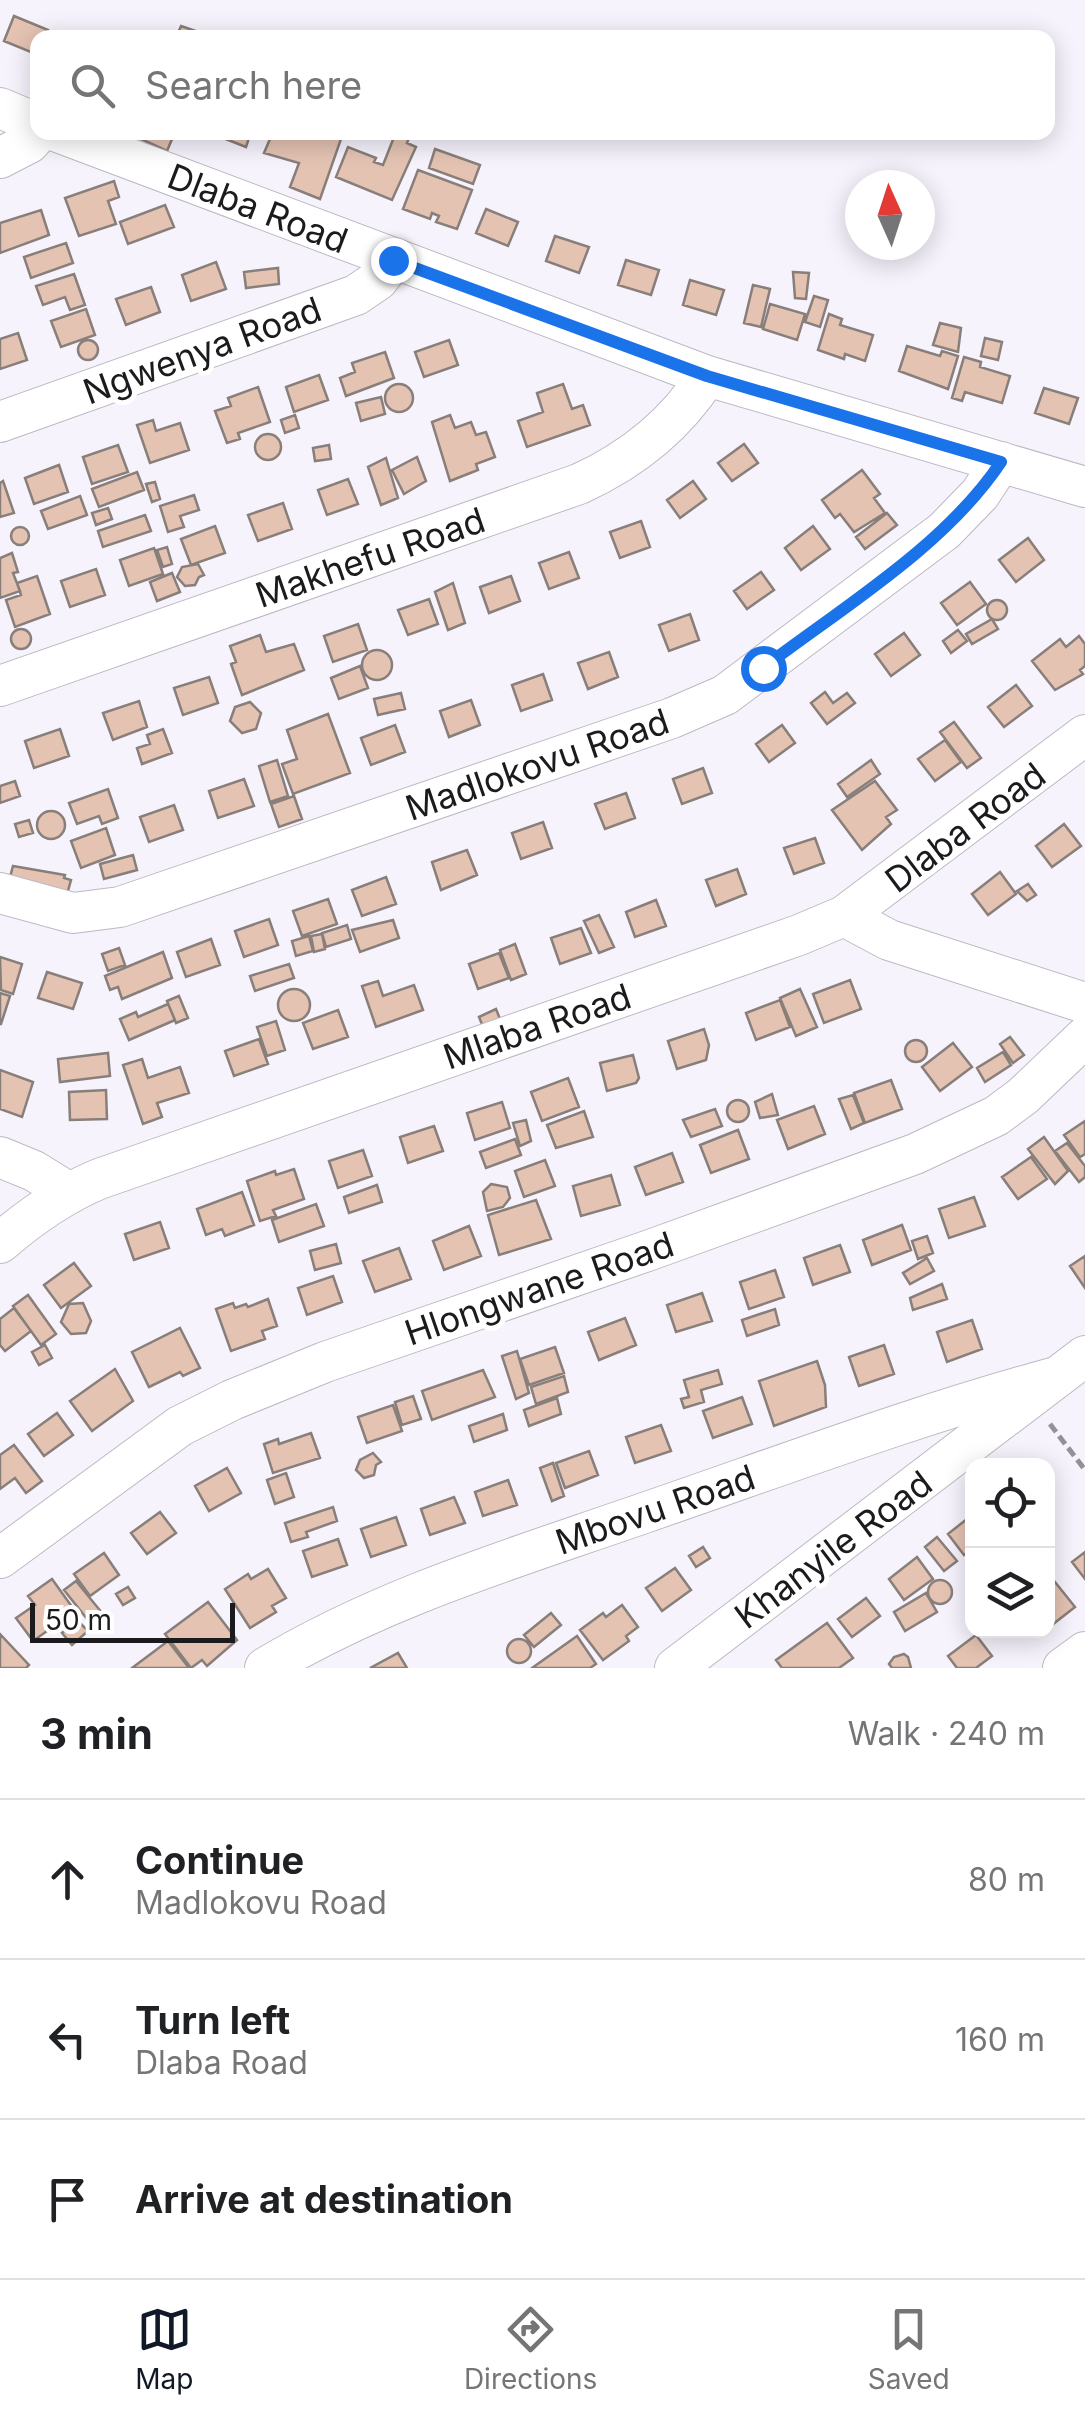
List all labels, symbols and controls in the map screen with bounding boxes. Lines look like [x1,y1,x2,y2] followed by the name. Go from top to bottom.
[30,30,1055,140] search box
[65,58,120,113] icon: search
[145,62,362,108] text: Search here
[162,155,354,261] street label: Dlaba Road
[845,170,935,260] north arrow
[371,238,417,284] route end
[77,288,327,412] street label: Ngwenya Road
[250,498,490,616] street label: Makhefu Road
[741,646,787,692] route start
[400,699,674,829] street label: Madlokovu Road
[877,753,1053,901] street label: Dlaba Road
[438,974,636,1078] street label: Mlaba Road
[399,1222,679,1354] street label: Hlongwane Road
[550,1455,760,1563] street label: Mbovu Road
[965,1458,1055,1638] map controls
[965,1458,1055,1548] button: locate
[726,1461,940,1637] street label: Khanyile Road
[965,1548,1055,1638] button: layers
[30,1598,235,1642] scale bar
[45,1603,112,1637] text: 50 m
[40,1708,153,1759] text: 3 min
[848,1714,1045,1753] text: Walk · 240 m
[135,1837,304,1883] text: Continue
[40,1852,95,1907] icon: ahead
[968,1860,1045,1899] text: 80 m
[135,1883,387,1922] text: Madlokovu Road
[135,1997,290,2043] text: Turn left
[40,2012,95,2067] icon: left
[955,2020,1045,2059] text: 160 m
[135,2043,308,2082] text: Dlaba Road
[40,2172,95,2227] icon: arrive
[135,2176,513,2222] text: Arrive at destination
[135,2302,193,2396] tab: Map
[464,2302,597,2396] tab: Directions
[868,2302,950,2396] tab: Saved

